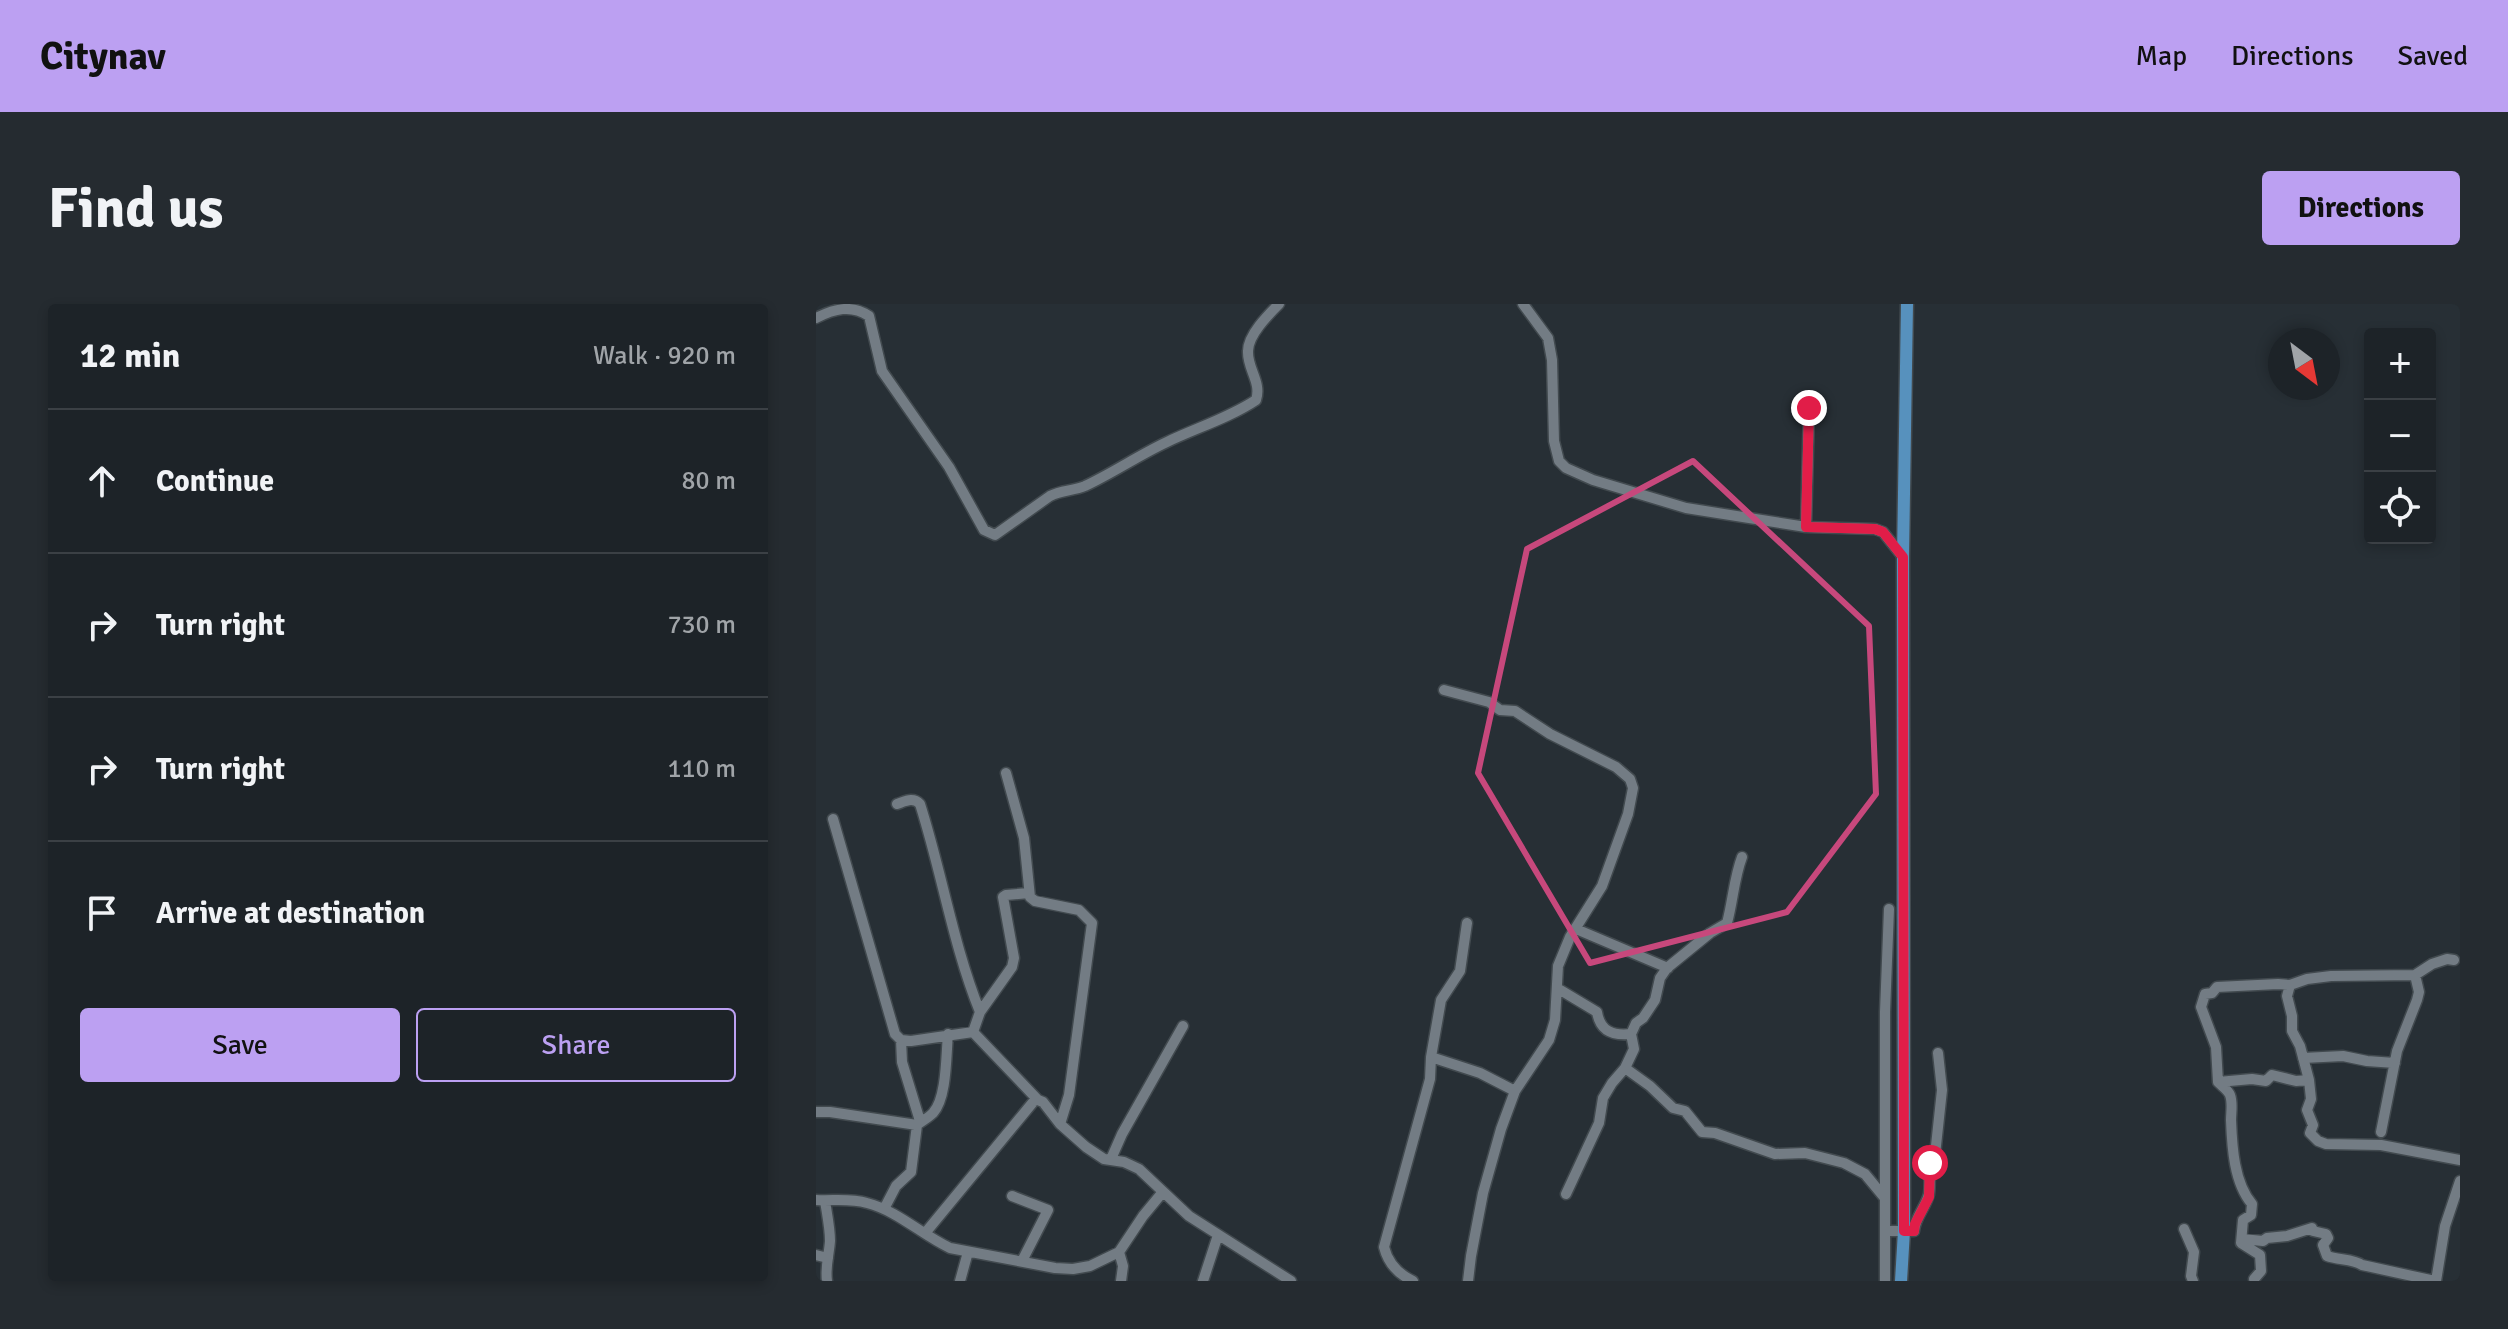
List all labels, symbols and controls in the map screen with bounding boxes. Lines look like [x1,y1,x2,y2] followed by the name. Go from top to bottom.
[40,33,166,80] text: Citynav
[2135,39,2187,73] text: Map
[2231,39,2353,73] text: Directions
[2397,39,2468,73] text: Saved
[2262,171,2460,245] button: Directions
[48,174,223,243] text: Find us
[2268,328,2340,400] north arrow
[2364,328,2436,544] map controls
[2364,328,2436,400] button: +
[80,335,180,377] text: 12 min
[593,340,736,372] text: Walk · 920 m
[1791,390,1827,426] route end
[2364,400,2436,472] button: −
[80,459,124,503] icon: ahead
[156,463,274,500] text: Continue
[681,465,736,497] text: 80 m
[2364,472,2436,544] button: locate
[80,603,124,647] icon: right
[156,607,285,644] text: Turn right
[667,609,736,641] text: 730 m
[80,747,124,791] icon: right
[156,751,285,788] text: Turn right
[667,753,736,785] text: 110 m
[80,891,124,935] icon: arrive
[156,895,425,932] text: Arrive at destination
[80,1008,400,1082] button: Save
[416,1008,736,1082] button: Share
[1912,1145,1948,1181] route start

